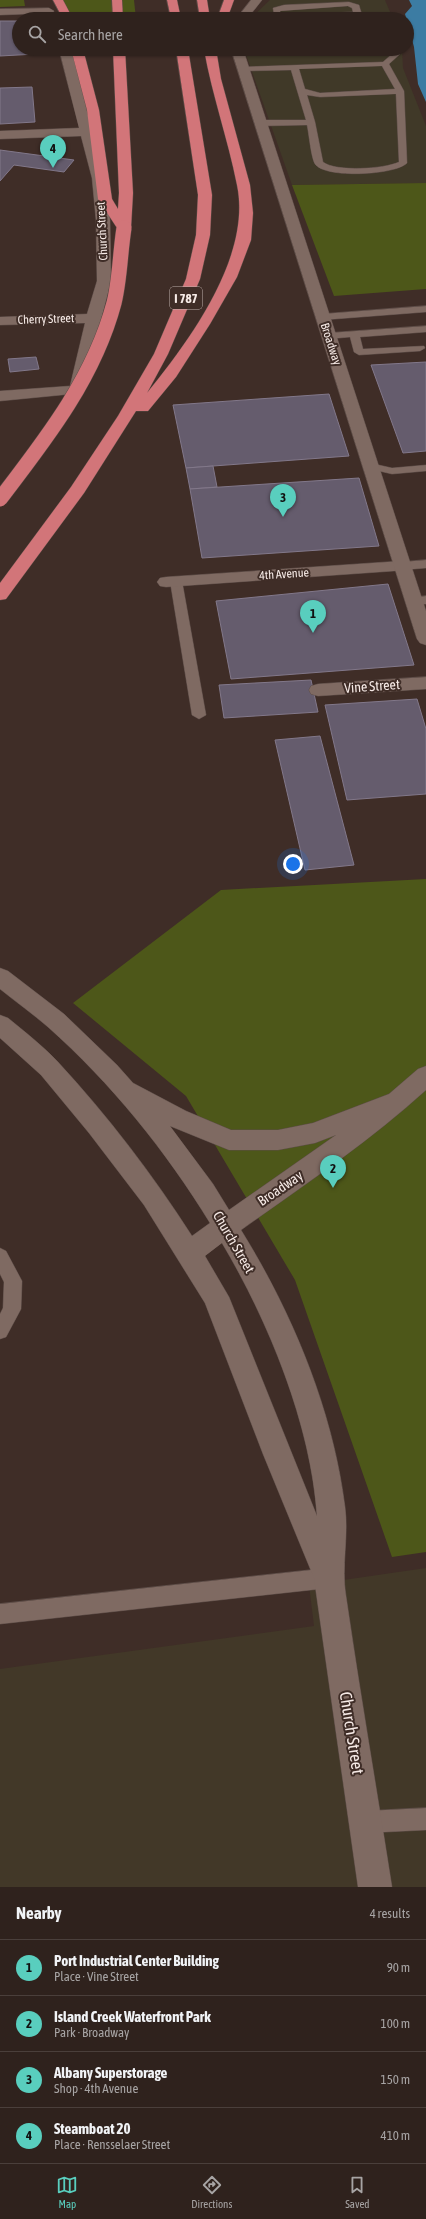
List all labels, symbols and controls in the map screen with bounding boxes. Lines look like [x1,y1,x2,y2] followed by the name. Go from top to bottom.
[12,12,414,56] search box
[26,23,48,45] icon: search
[58,26,123,43] text: Search here
[40,135,66,168] pin: 4
[93,201,111,261] street label: Church Street
[170,287,202,309] road number: I 787
[17,311,75,327] street label: Cherry Street
[318,321,344,367] street label: Broadway
[270,484,296,517] pin: 3
[259,565,309,583] street label: 4th Avenue
[300,600,326,633] pin: 1
[344,676,400,696] street label: Vine Street
[283,854,303,874] your location
[320,1155,346,1188] pin: 2
[254,1167,306,1209] street label: Broadway
[210,1208,258,1276] street label: Church Street
[336,1690,368,1776] street label: Church Street
[16,1903,62,1923] text: Nearby
[370,1906,410,1921] text: 4 results
[54,1952,219,1969] text: Port Industrial Center Building
[26,1960,32,1975] text: 1
[387,1960,410,1975] text: 90 m
[54,1969,139,1984] text: Place · Vine Street
[54,2008,211,2025] text: Island Creek Waterfront Park
[26,2016,32,2031] text: 2
[381,2016,410,2031] text: 100 m
[54,2025,129,2040] text: Park · Broadway
[54,2064,167,2081] text: Albany Superstorage
[26,2072,32,2087] text: 3
[381,2072,410,2087] text: 150 m
[54,2081,138,2096] text: Shop · 4th Avenue
[54,2120,131,2137] text: Steamboat 20
[26,2128,32,2143] text: 4
[381,2128,410,2143] text: 410 m
[54,2137,170,2152] text: Place · Rensselaer Street
[56,2174,78,2210] tab: Map
[191,2174,232,2210] tab: Directions
[345,2174,370,2210] tab: Saved

